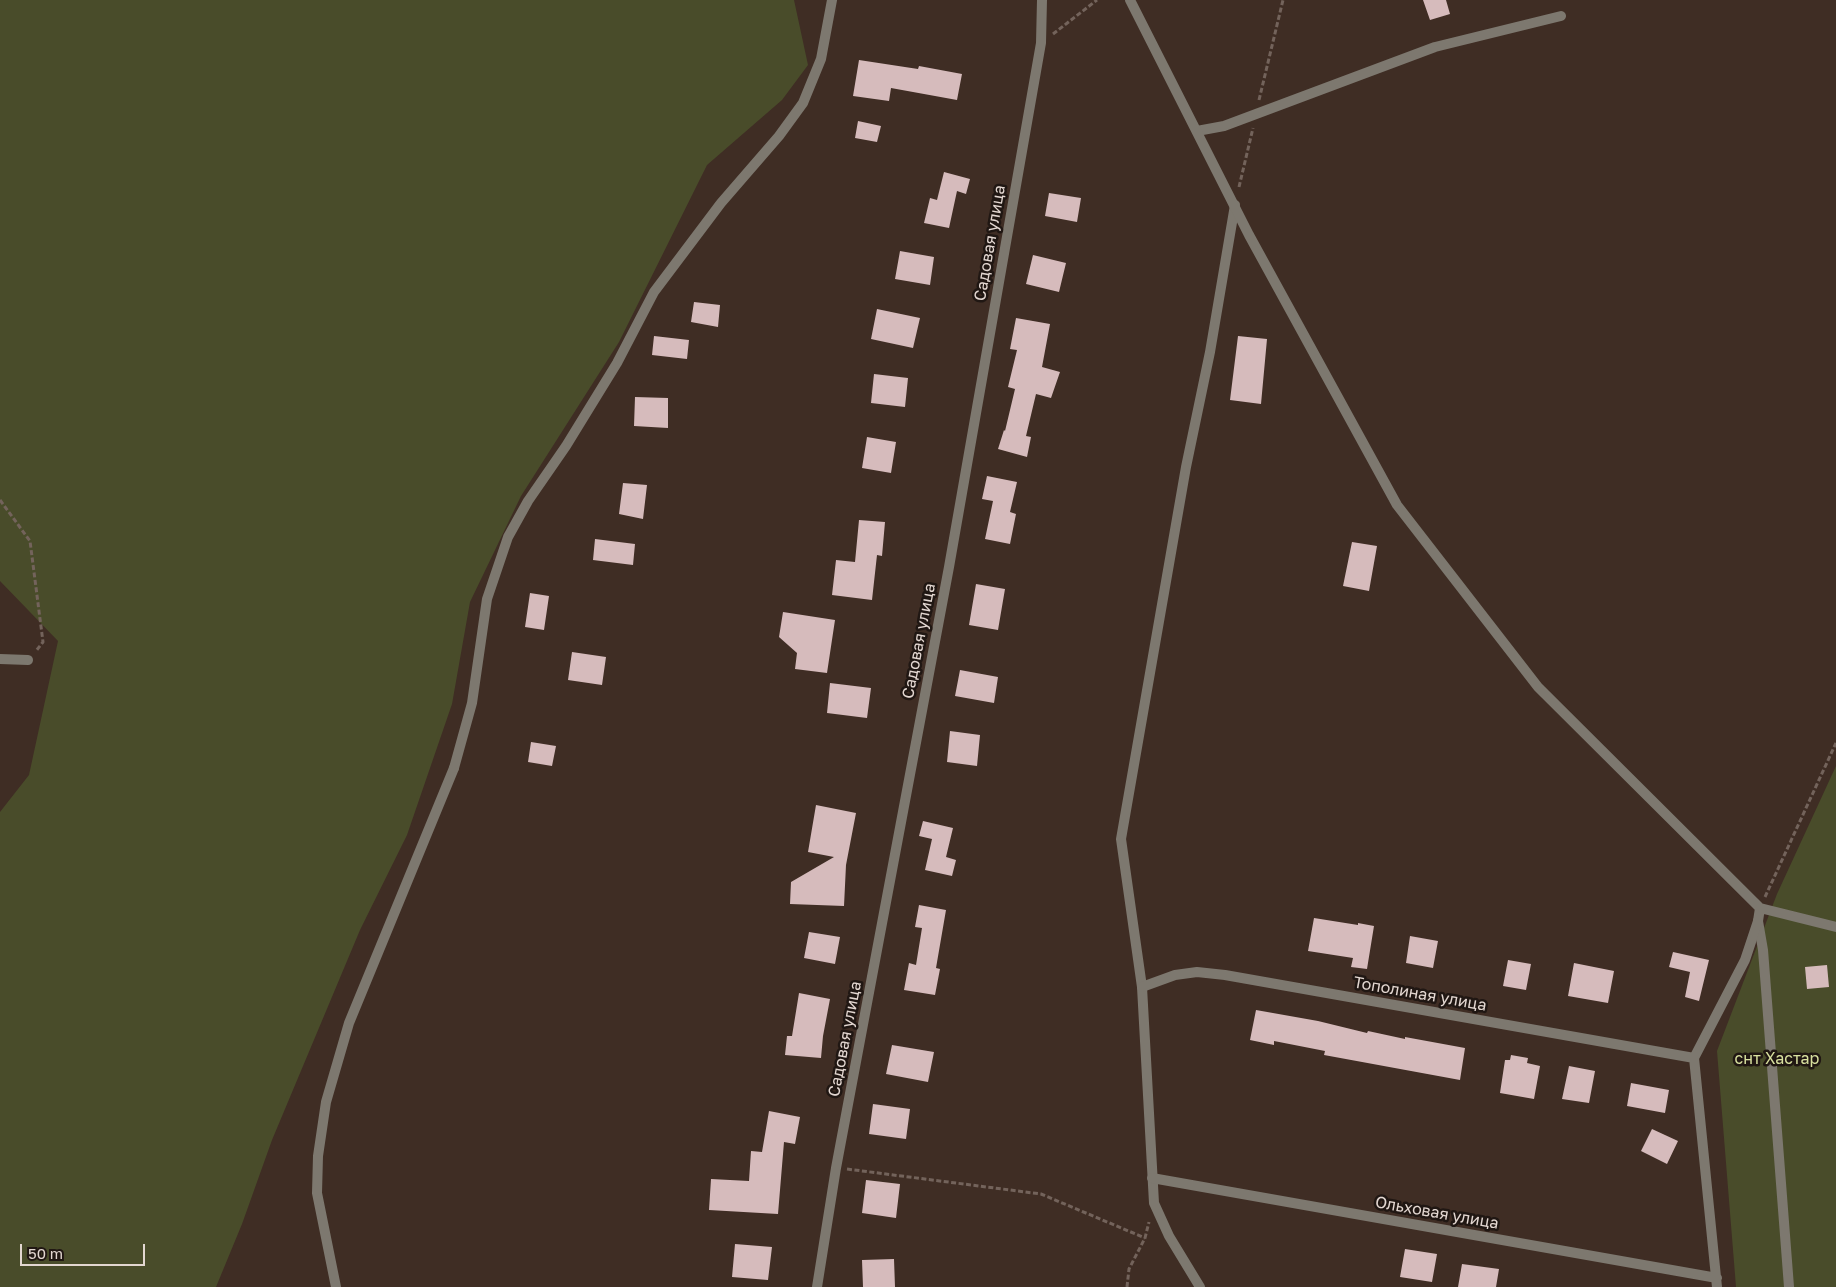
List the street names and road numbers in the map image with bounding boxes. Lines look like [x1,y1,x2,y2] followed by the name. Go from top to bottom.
[970,184,1010,302] street label: Садовая улица
[898,582,940,700] street label: Садовая улица
[1352,973,1488,1015] street label: Тополиная улица
[824,980,866,1098] street label: Садовая улица
[1374,1193,1500,1233] street label: Ольховая улица

